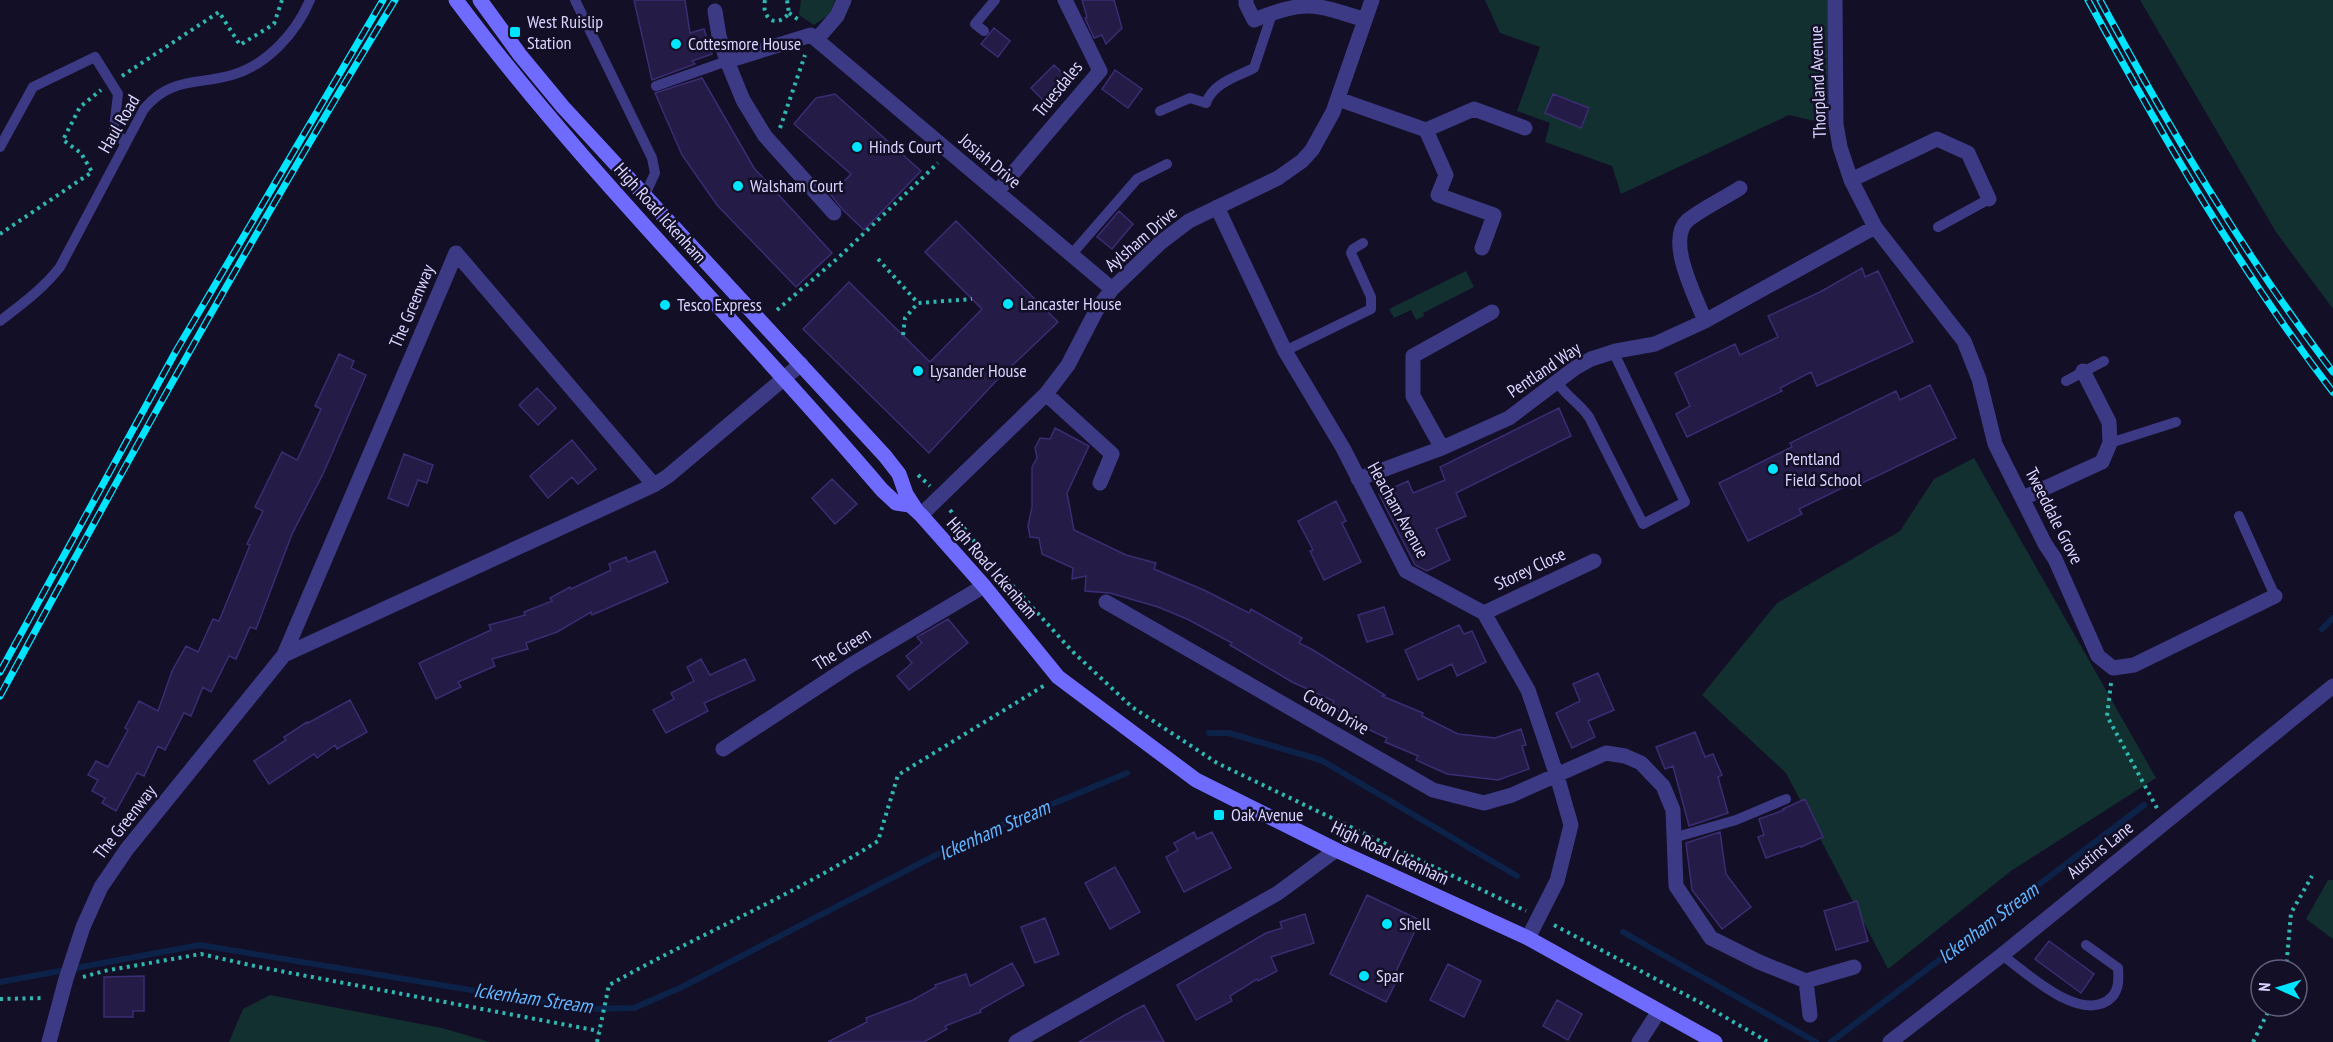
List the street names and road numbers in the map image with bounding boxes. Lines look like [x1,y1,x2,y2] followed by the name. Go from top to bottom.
[1804,25,1831,139] street label: Thorpland Avenue
[1028,56,1087,121] street label: Truesdales
[93,91,144,157] street label: Haul Road
[954,127,1026,193] street label: Josiah Drive
[609,158,711,268] street label: High Road Ickenham
[1100,201,1182,276] street label: Aylsham Drive
[384,260,439,351] street label: The Greenway
[1502,336,1585,403] street label: Pentland Way
[1363,458,1434,562] street label: Heacham Avenue
[2020,464,2089,568] street label: Tweeddale Grove
[942,512,1043,623] street label: High Road Ickenham
[1490,542,1569,595] street label: Storey Close
[809,622,875,675] street label: The Green
[1299,683,1373,740] street label: Coton Drive
[88,780,161,864] street label: The Greenway
[1328,815,1453,890] street label: High Road Ickenham
[2062,816,2138,883] street label: Austins Lane

